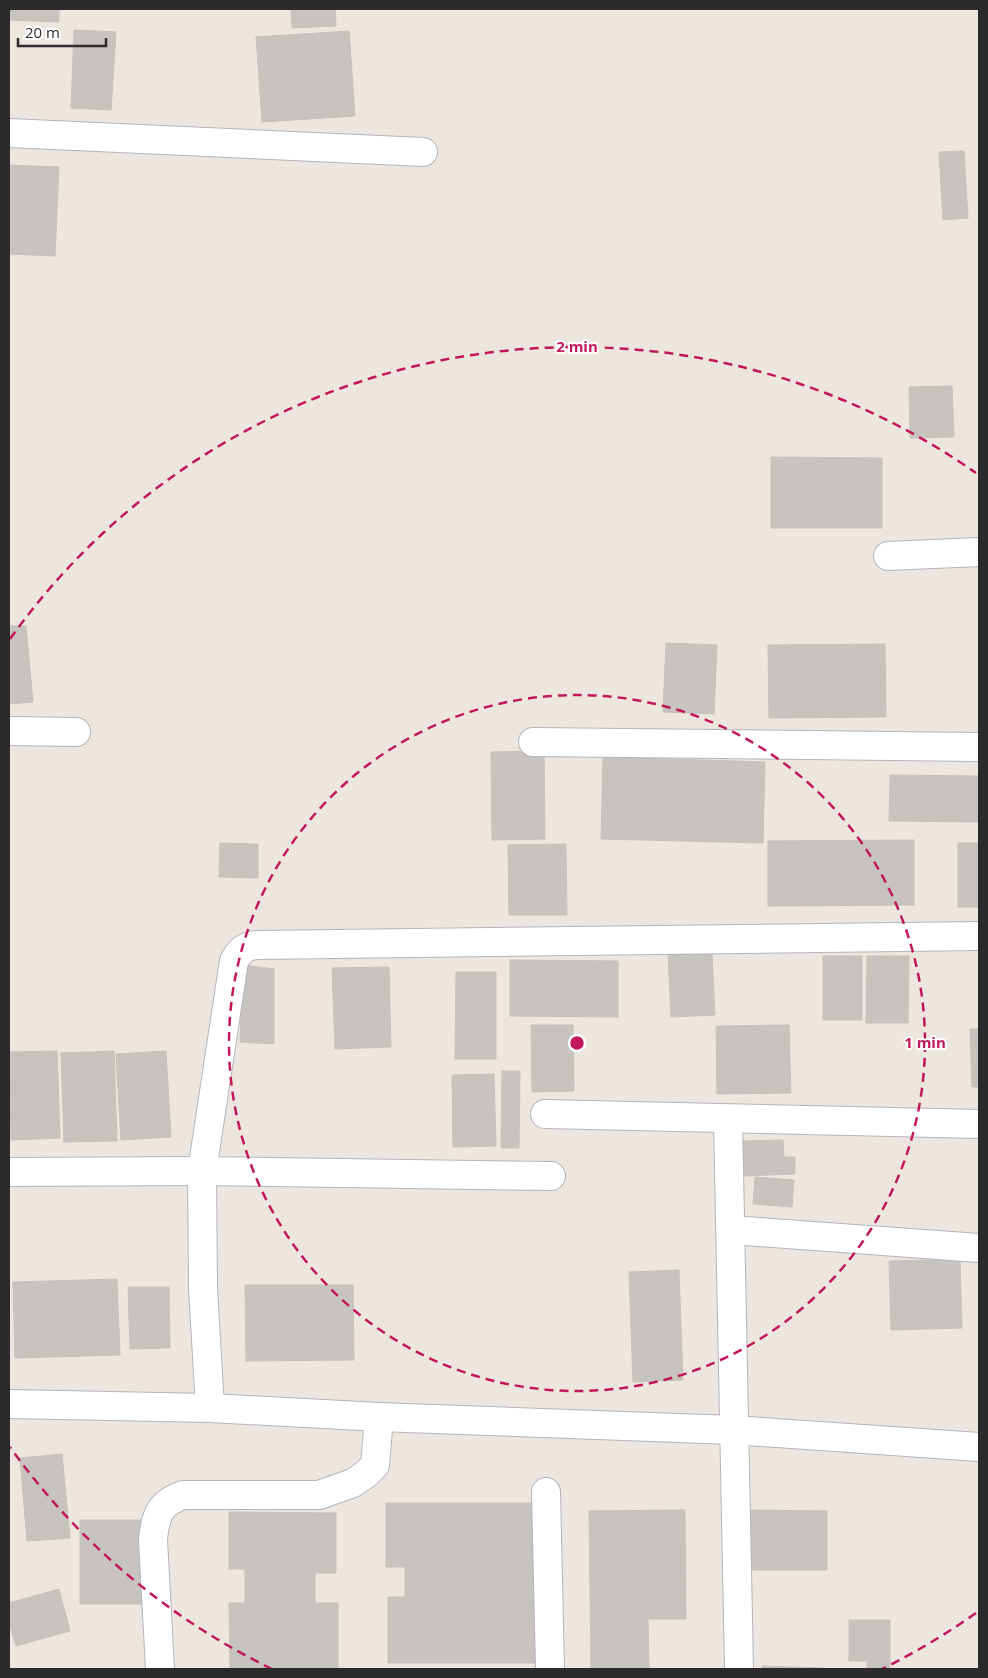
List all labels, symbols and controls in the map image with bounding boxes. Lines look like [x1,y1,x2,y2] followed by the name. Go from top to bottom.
[18,15,105,47] scale bar
[25,22,60,42] text: 20 m
[556,336,598,356] text: 2 min
[904,1032,946,1052] text: 1 min
[568,1034,586,1052] centre of rings

